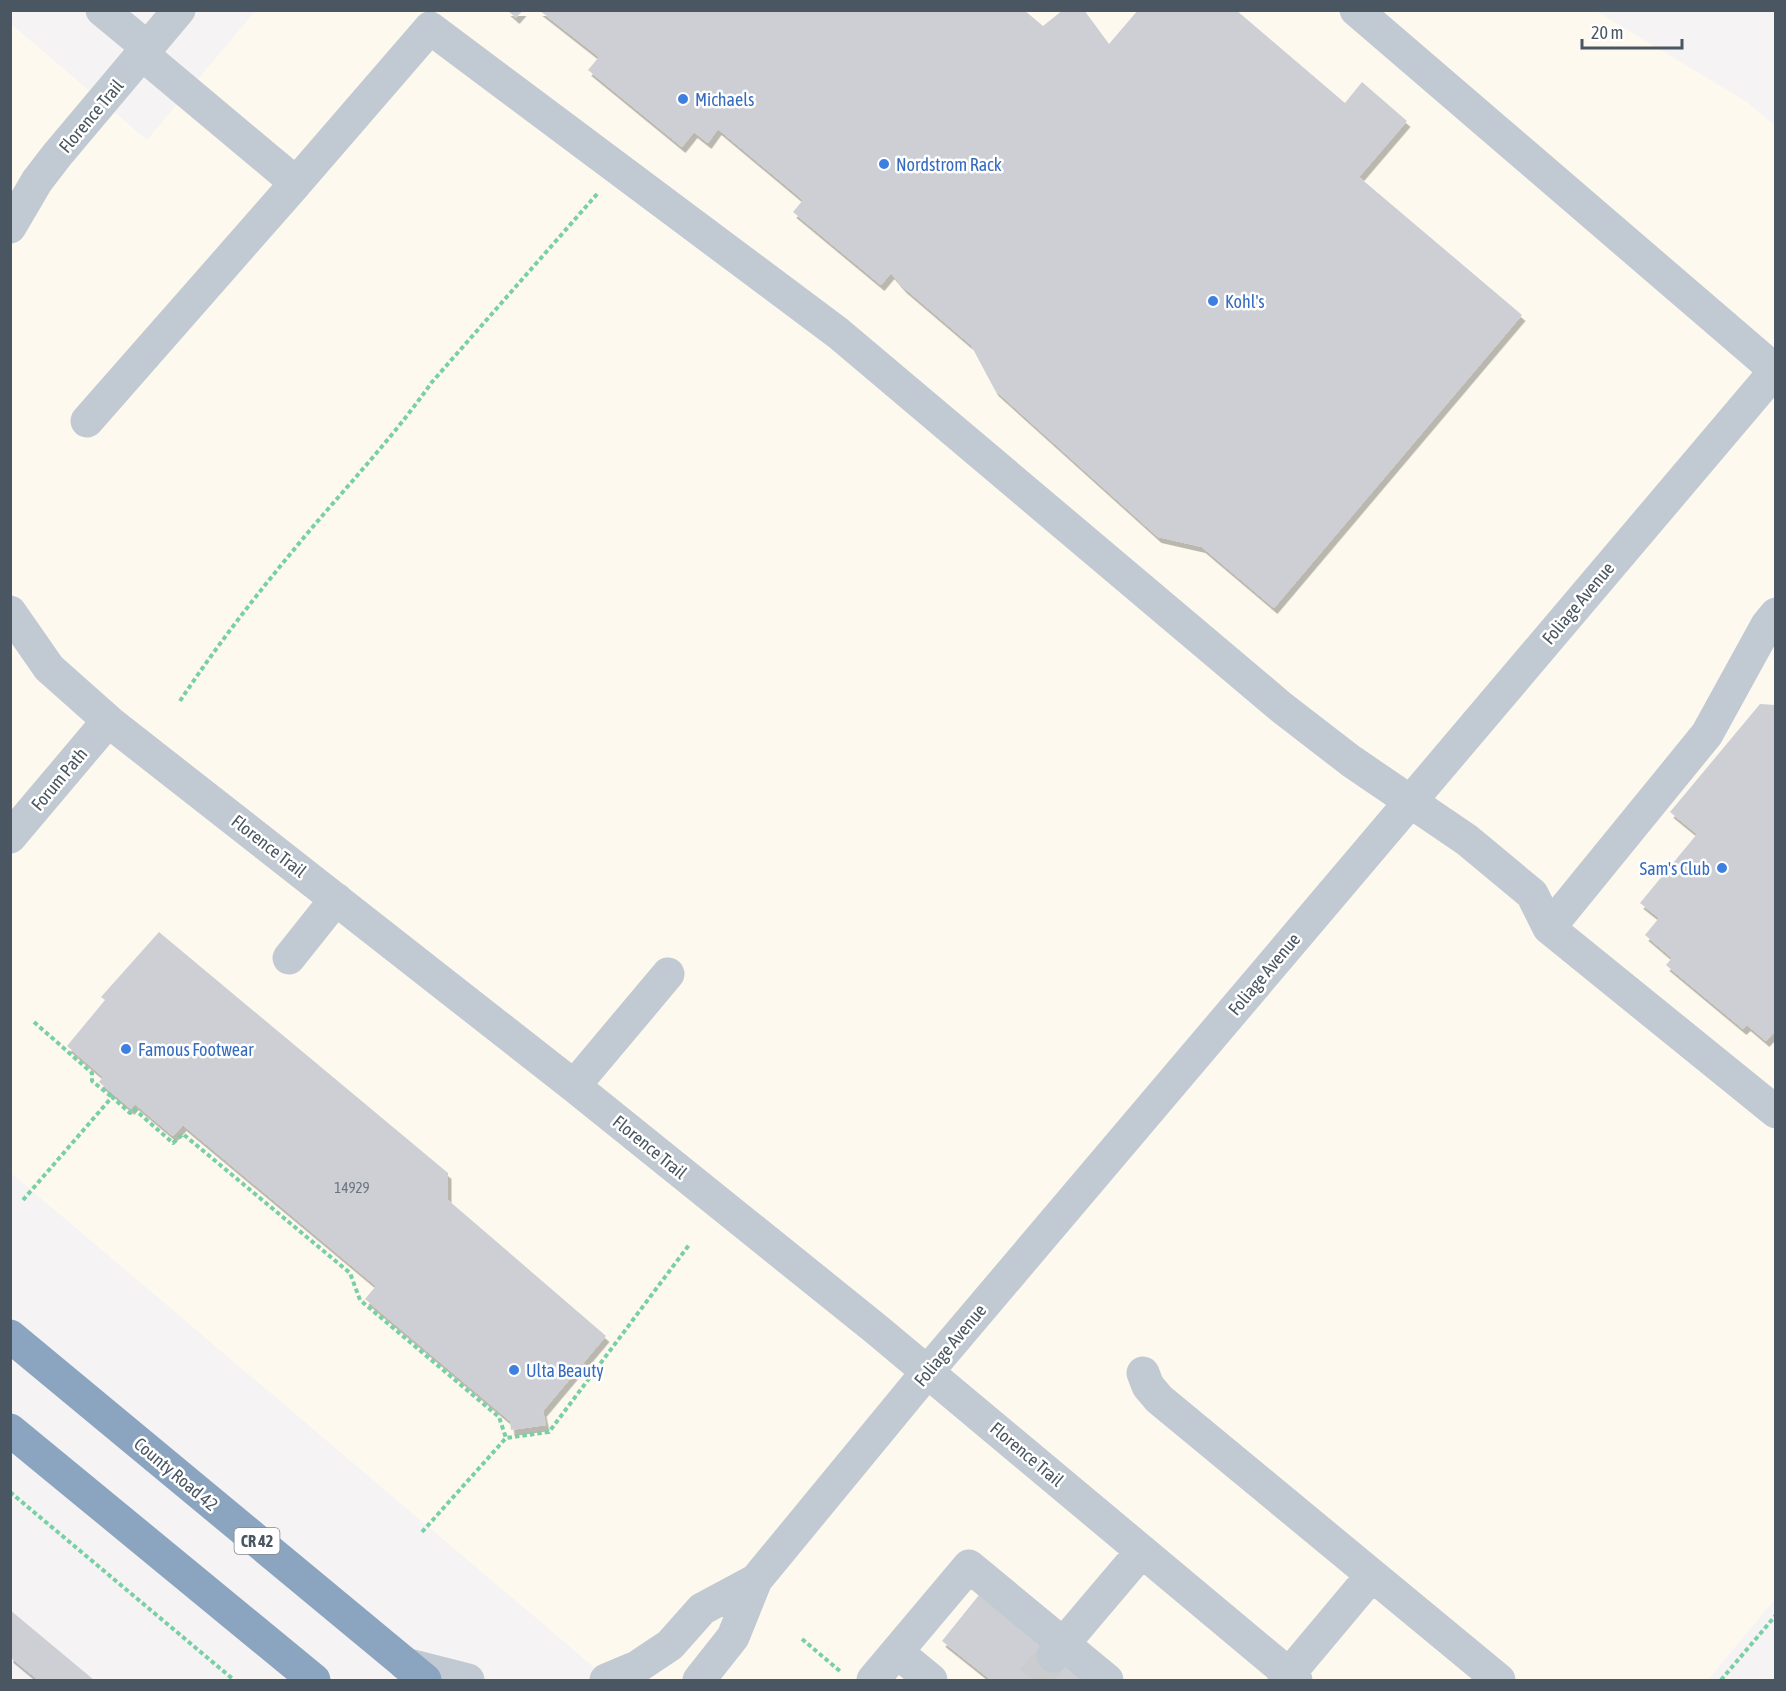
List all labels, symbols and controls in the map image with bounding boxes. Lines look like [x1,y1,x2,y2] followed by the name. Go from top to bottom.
[1582,12,1682,50] scale bar
[1591,22,1623,43] text: 20 m
[54,75,128,157] street label: Florence Trail
[695,89,754,110] place label: Michaels
[676,92,690,106] marker: Michaels
[896,154,1002,175] place label: Nordstrom Rack
[877,157,891,171] marker: Nordstrom Rack
[1225,291,1265,312] place label: Kohl's
[1206,294,1220,308] marker: Kohl's
[1538,558,1618,648] street label: Foliage Avenue
[27,743,91,815] street label: Forum Path
[228,810,311,882] street label: Florence Trail
[1640,858,1710,879] place label: Sam's Club
[1715,861,1729,875] marker: Sam's Club
[1224,929,1304,1019] street label: Foliage Avenue
[138,1039,254,1060] place label: Famous Footwear
[119,1042,133,1056] marker: Famous Footwear
[609,1111,691,1183] street label: Florence Trail
[334,1179,370,1196] house number: 14929
[910,1300,990,1390] street label: Foliage Avenue
[526,1360,604,1381] place label: Ulta Beauty
[507,1363,521,1377] marker: Ulta Beauty
[986,1417,1068,1491] street label: Florence Trail
[130,1433,222,1515] street label: County Road 42
[234,1528,280,1554] road number: CR 42

